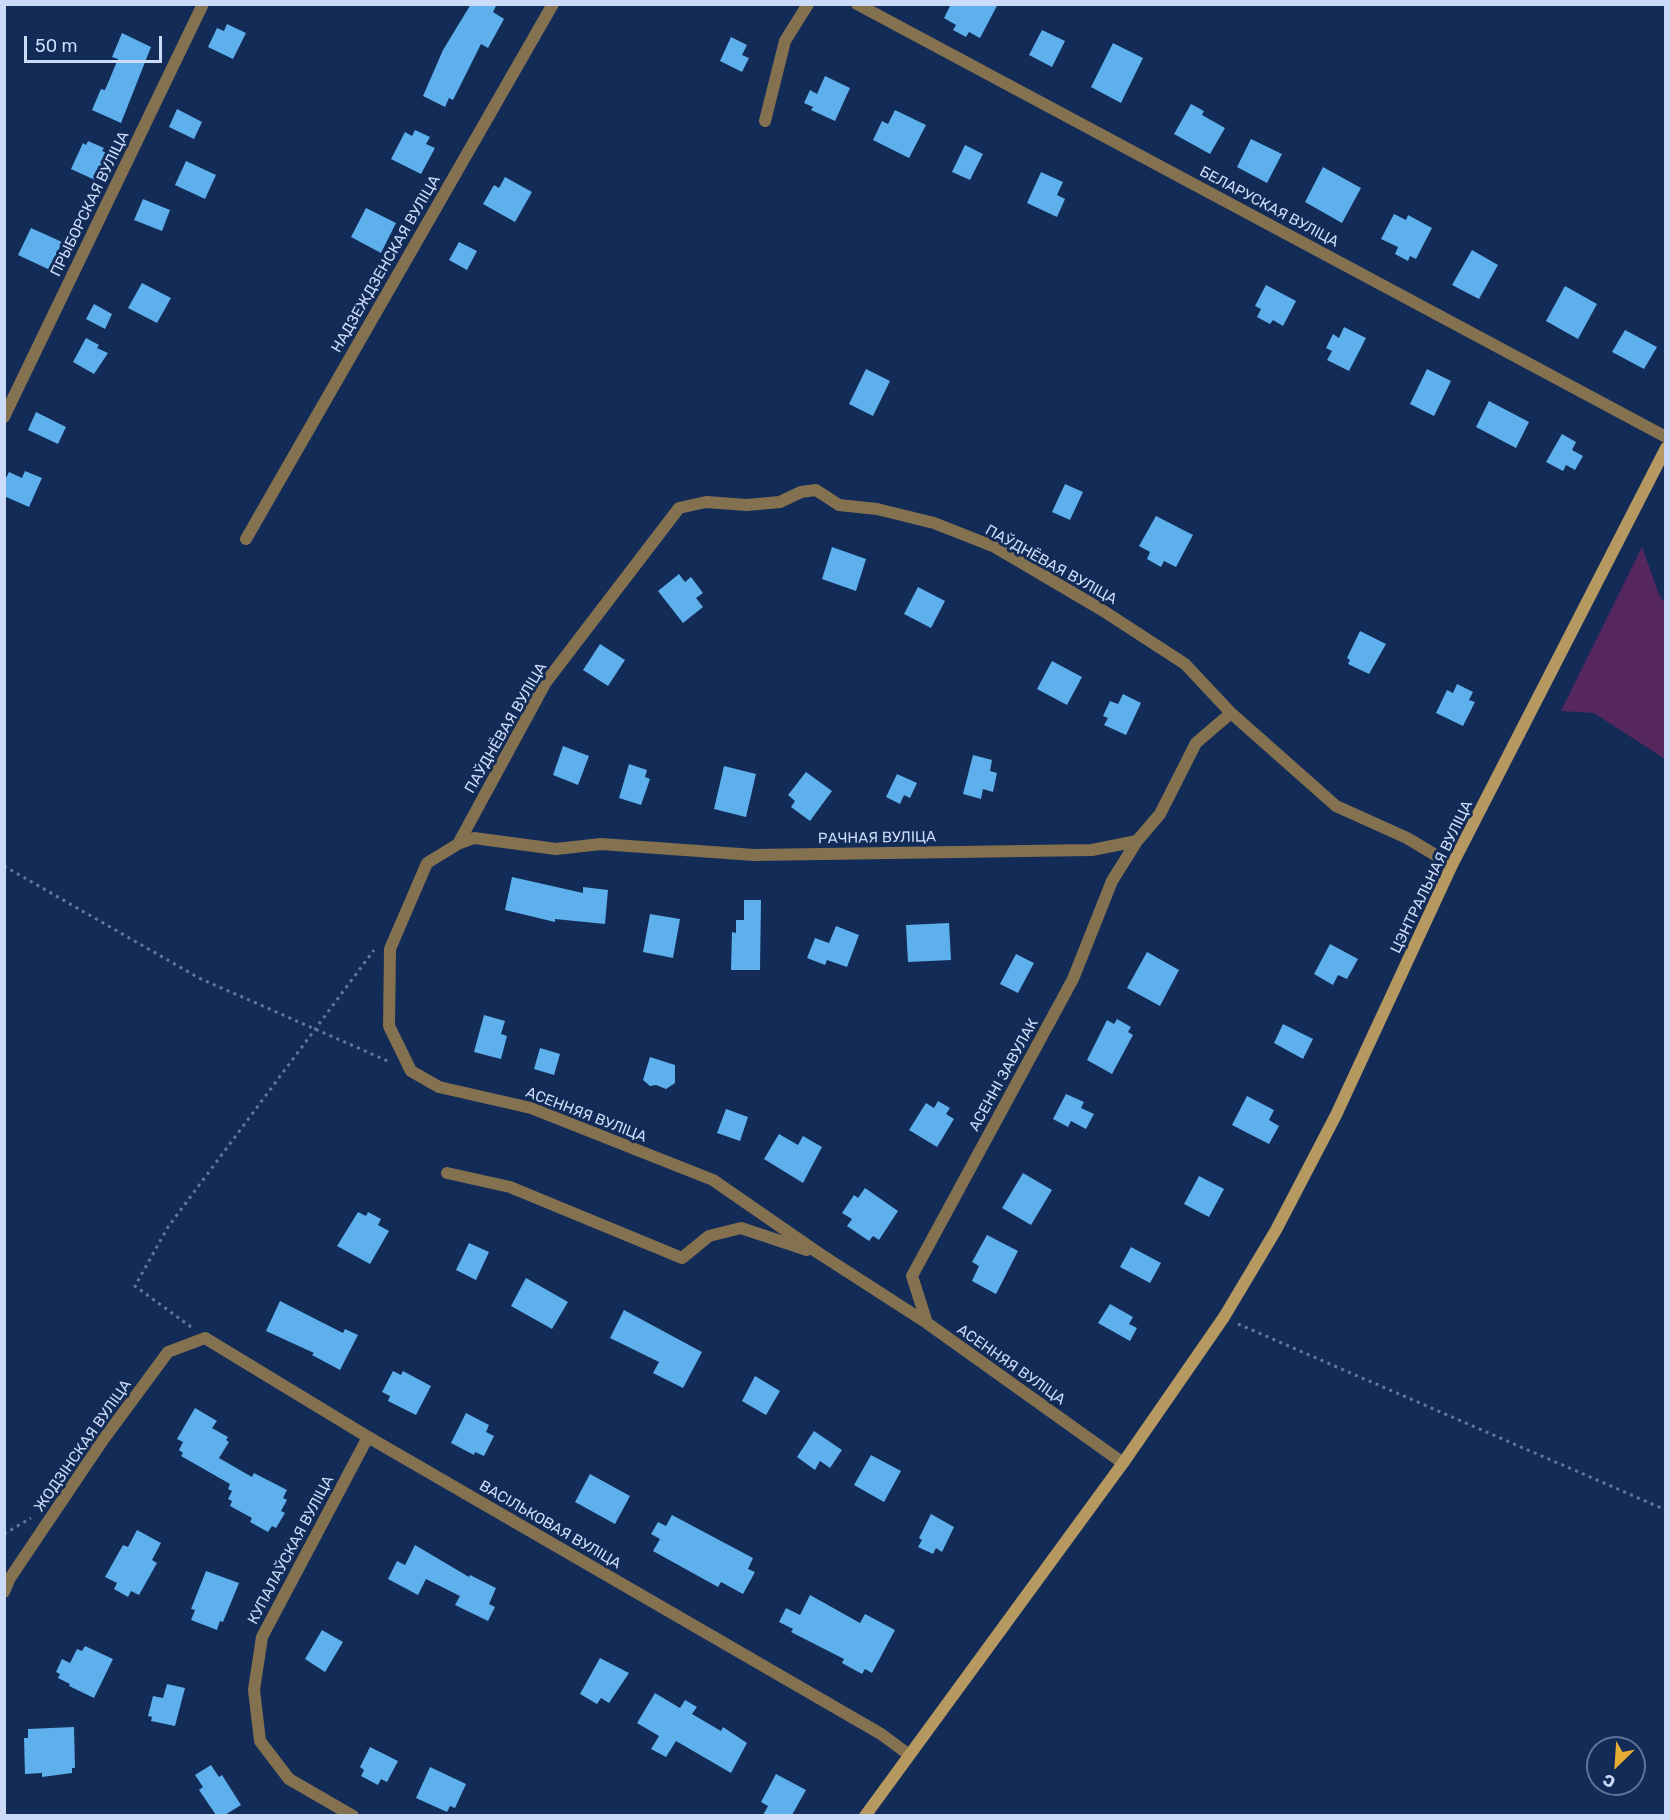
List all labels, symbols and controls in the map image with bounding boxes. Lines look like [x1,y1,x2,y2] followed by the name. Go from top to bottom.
[27,24,165,62] scale bar
[35,35,78,57] text: 50 m
[47,128,133,280] street label: ПРЫБОРСКАЯ ВУЛІЦА
[1196,163,1342,251] street label: БЕЛАРУСКАЯ ВУЛІЦА
[328,172,444,356] street label: НАДЗЕЖДЗЕНСКАЯ ВУЛІЦА
[982,521,1120,609] street label: ПАЎДНЁВАЯ ВУЛІЦА
[461,660,551,796] street label: ПАЎДНЁВАЯ ВУЛІЦА
[1387,798,1477,956] street label: ЦЭНТРАЛЬНАЯ ВУЛІЦА
[818,828,936,848] street label: РАЧНАЯ ВУЛІЦА
[966,1015,1042,1135] street label: АСЕННІ ЗАВУЛАК
[523,1084,649,1146] street label: АСЕННЯЯ ВУЛІЦА
[953,1321,1069,1409] street label: АСЕННЯЯ ВУЛІЦА
[31,1376,135,1516] street label: ЖОДЗІНСКАЯ ВУЛІЦА
[244,1473,338,1627] street label: КУПАЛАЎСКАЯ ВУЛІЦА
[476,1477,624,1573] street label: ВАСІЛЬКОВАЯ ВУЛІЦА
[1586,1736,1646,1796] north arrow
[1600,1770,1618,1792] text: С

